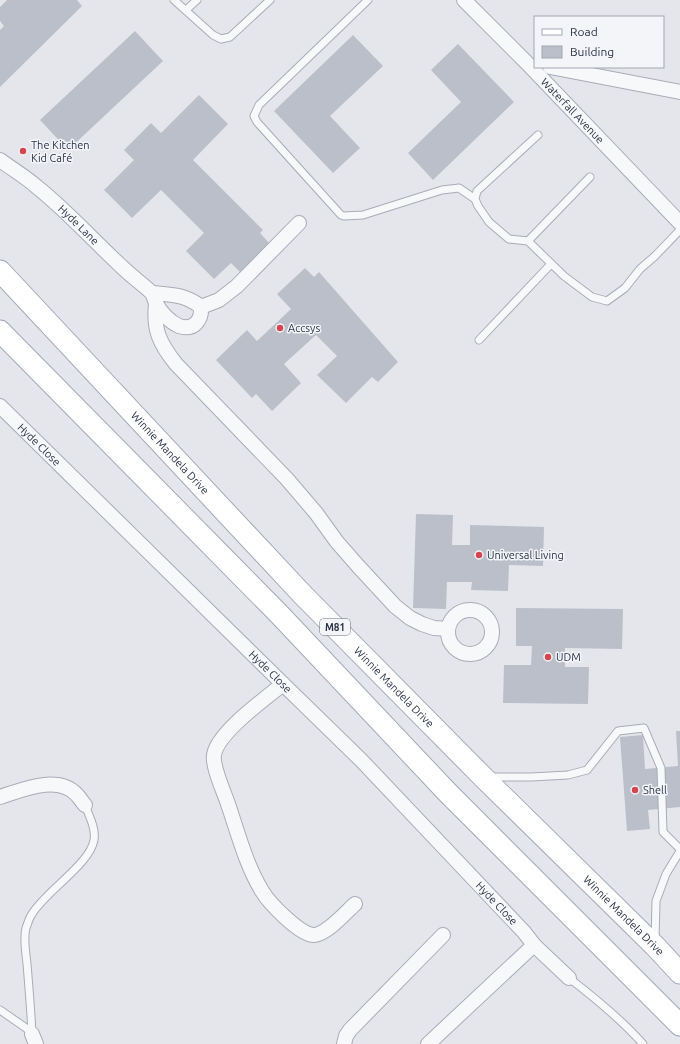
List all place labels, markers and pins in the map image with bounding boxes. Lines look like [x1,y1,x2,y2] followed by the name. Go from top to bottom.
[31,139,90,164] place label: The Kitchen Kid Café
[18,146,28,156] marker: The Kitchen Kid Café
[288,322,320,334] place label: Accsys
[275,323,285,333] marker: Accsys
[487,549,564,561] place label: Universal Living
[474,550,484,560] marker: Universal Living
[556,651,581,663] place label: UDM
[543,652,553,662] marker: UDM
[643,784,667,796] place label: Shell
[630,785,640,795] marker: Shell

